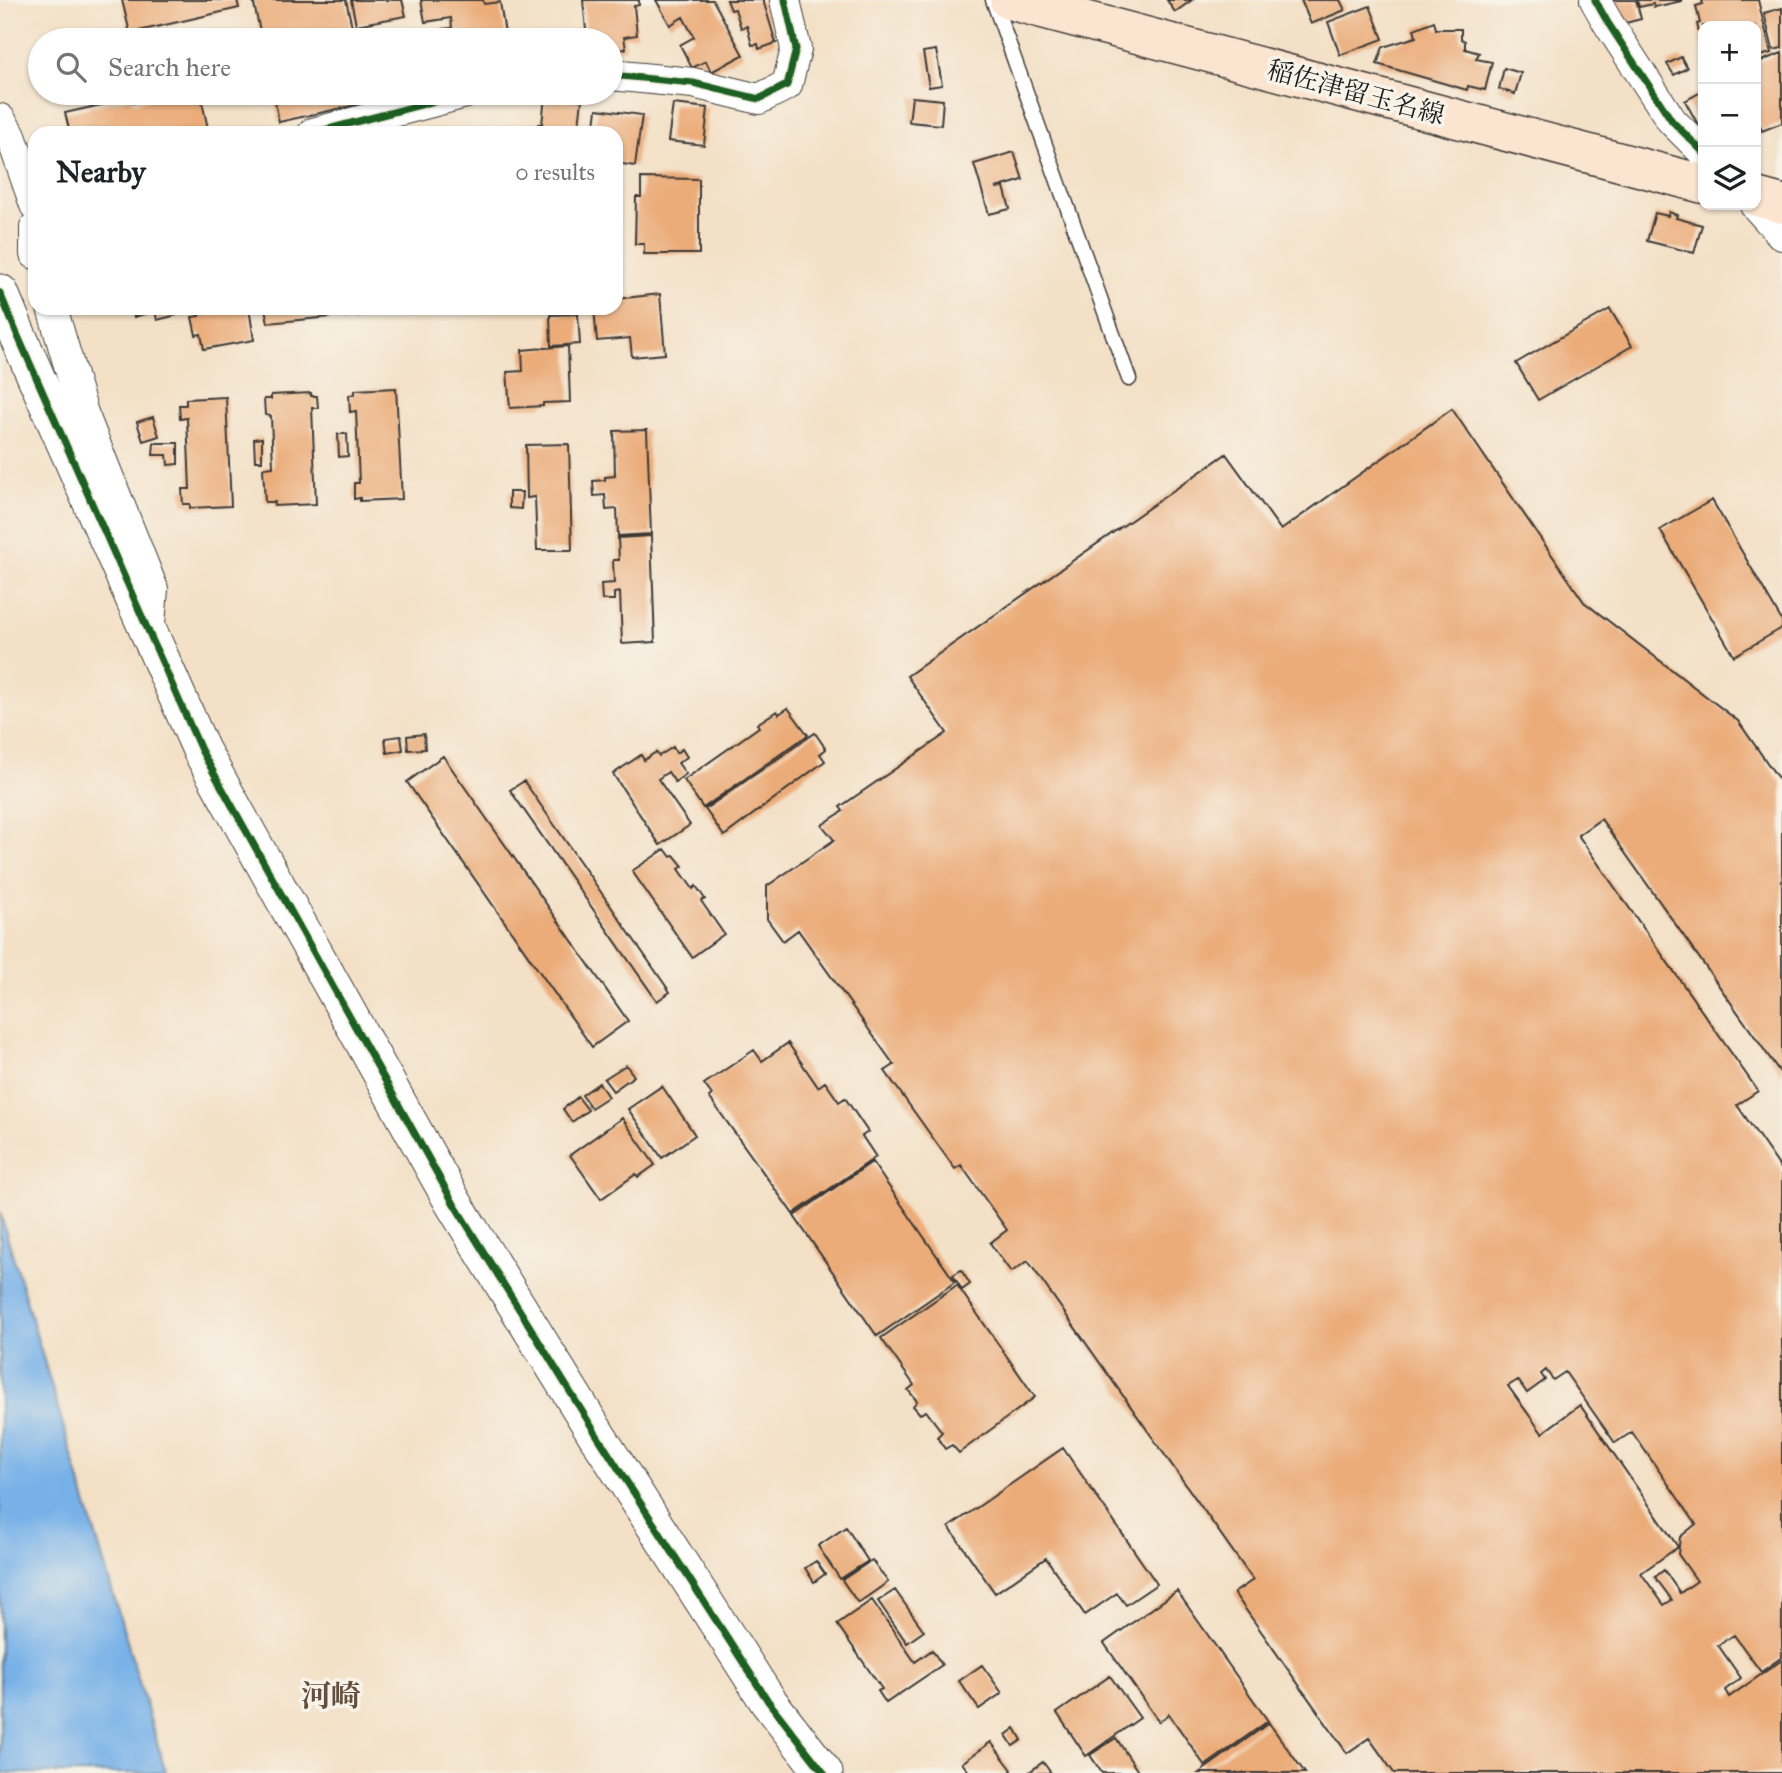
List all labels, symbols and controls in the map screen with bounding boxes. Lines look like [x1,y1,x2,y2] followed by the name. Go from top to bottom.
[1698,21,1761,210] map controls
[1698,21,1761,84] button: +
[28,28,623,105] search box
[52,48,90,86] icon: search
[108,51,231,83] text: Search here
[1264,53,1448,131] street label: 稲佐津留玉名線
[1698,84,1761,147] button: −
[1698,147,1761,210] button: layers
[56,154,146,190] text: Nearby
[515,158,595,186] text: 0 results
[301,1678,361,1714] district label: 河崎

